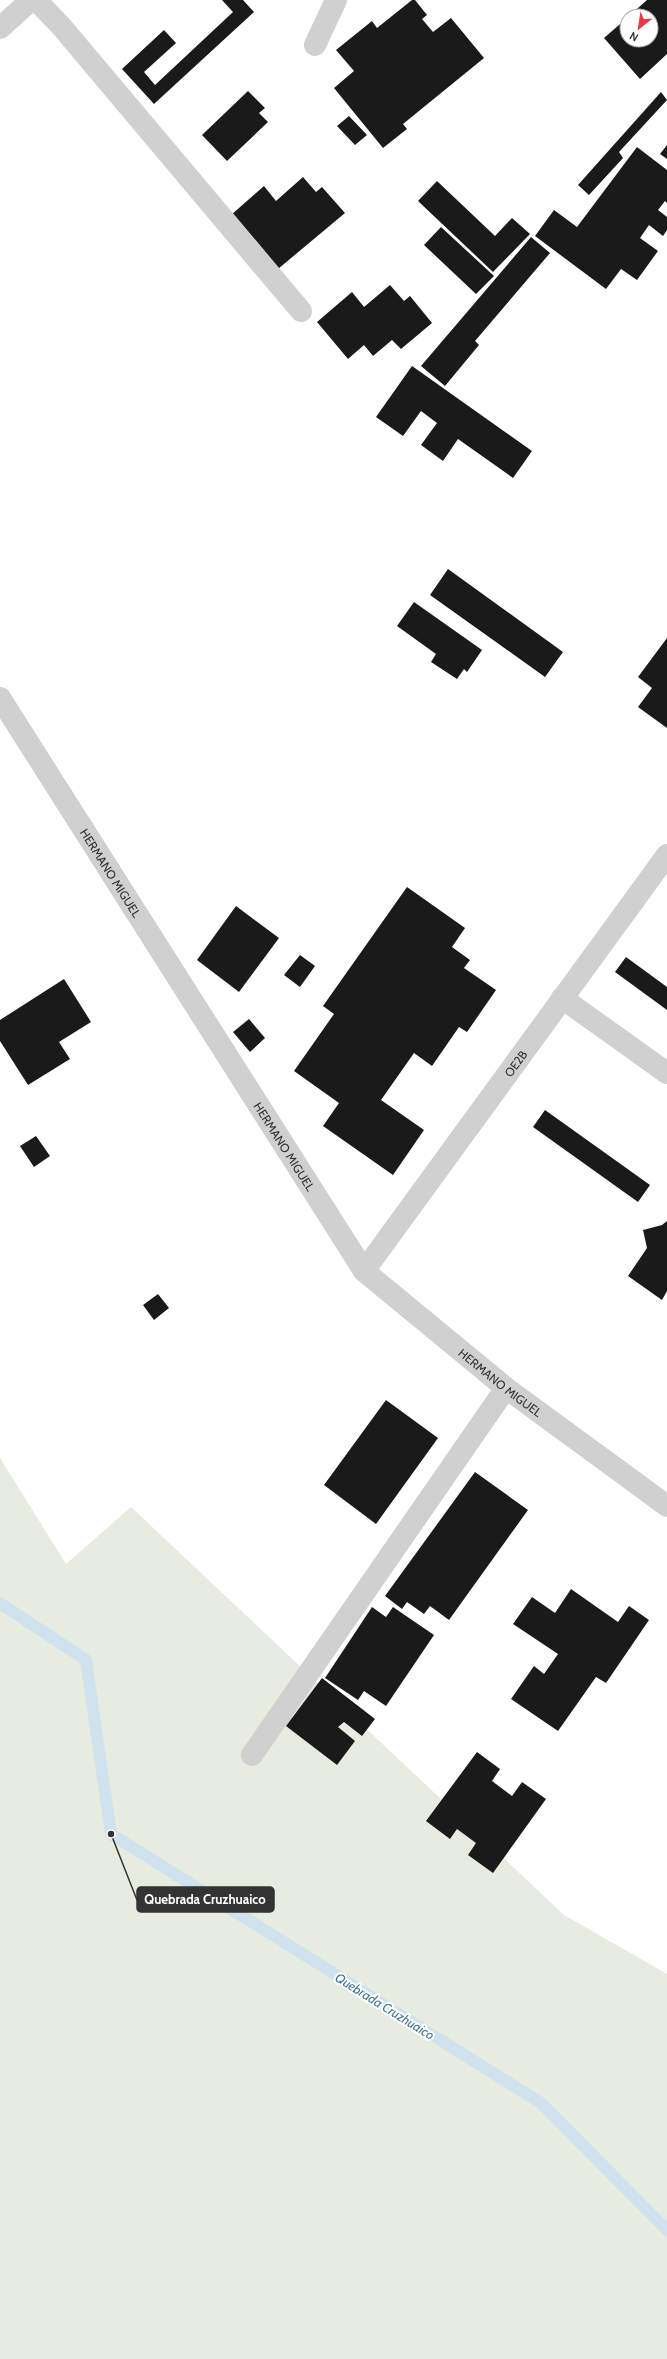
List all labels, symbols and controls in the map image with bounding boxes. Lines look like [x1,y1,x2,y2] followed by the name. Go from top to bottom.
[619,8,659,48] north arrow
[627,29,641,45] text: N
[77,826,145,920] street label: HERMANO MIGUEL
[501,1047,530,1080] street label: OE2B
[251,1099,318,1193] street label: HERMANO MIGUEL
[456,1345,545,1420] street label: HERMANO MIGUEL
[137,1887,274,1912] callout: Quebrada Cruzhuaico
[144,1891,266,1907] text: Quebrada Cruzhuaico
[333,1969,438,2043] water label: Quebrada Cruzhuaico

